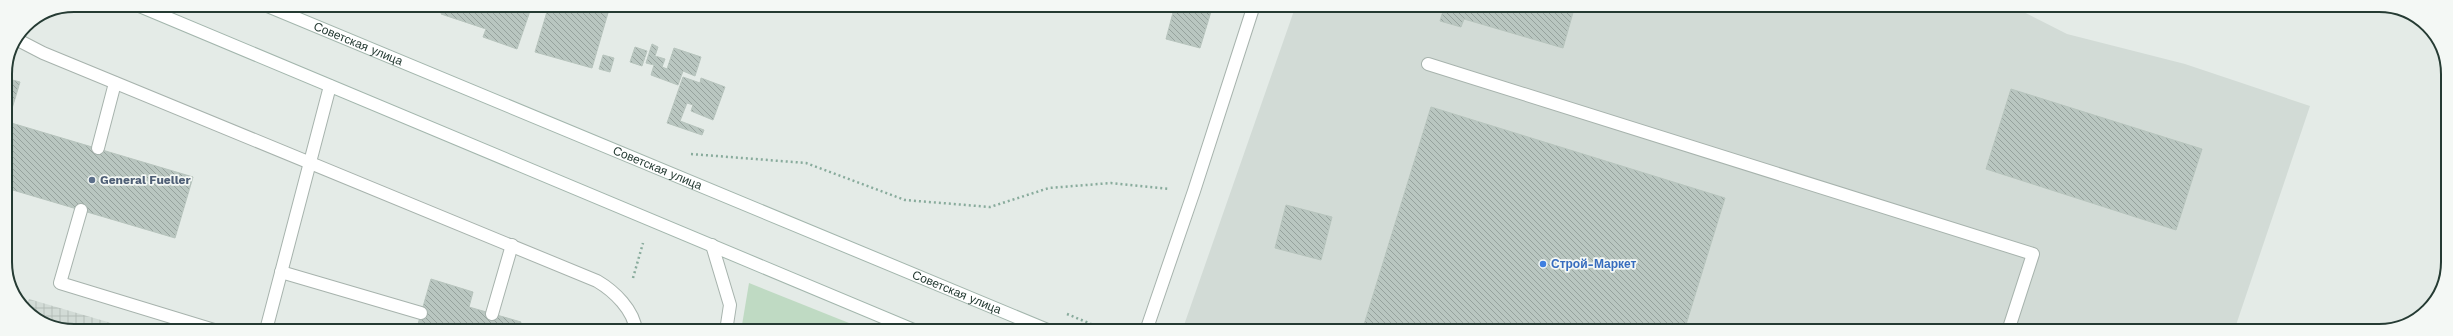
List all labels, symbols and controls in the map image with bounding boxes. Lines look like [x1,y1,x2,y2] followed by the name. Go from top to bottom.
[312,19,405,69] street label: Советская улица
[611,143,704,193] street label: Советская улица
[100,173,192,187] place label: General Fueller
[87,175,97,185] marker: General Fueller
[1551,257,1637,271] place label: Строй-Маркет
[1538,259,1548,269] marker: Строй-Маркет
[910,268,1004,317] street label: Советская улица

